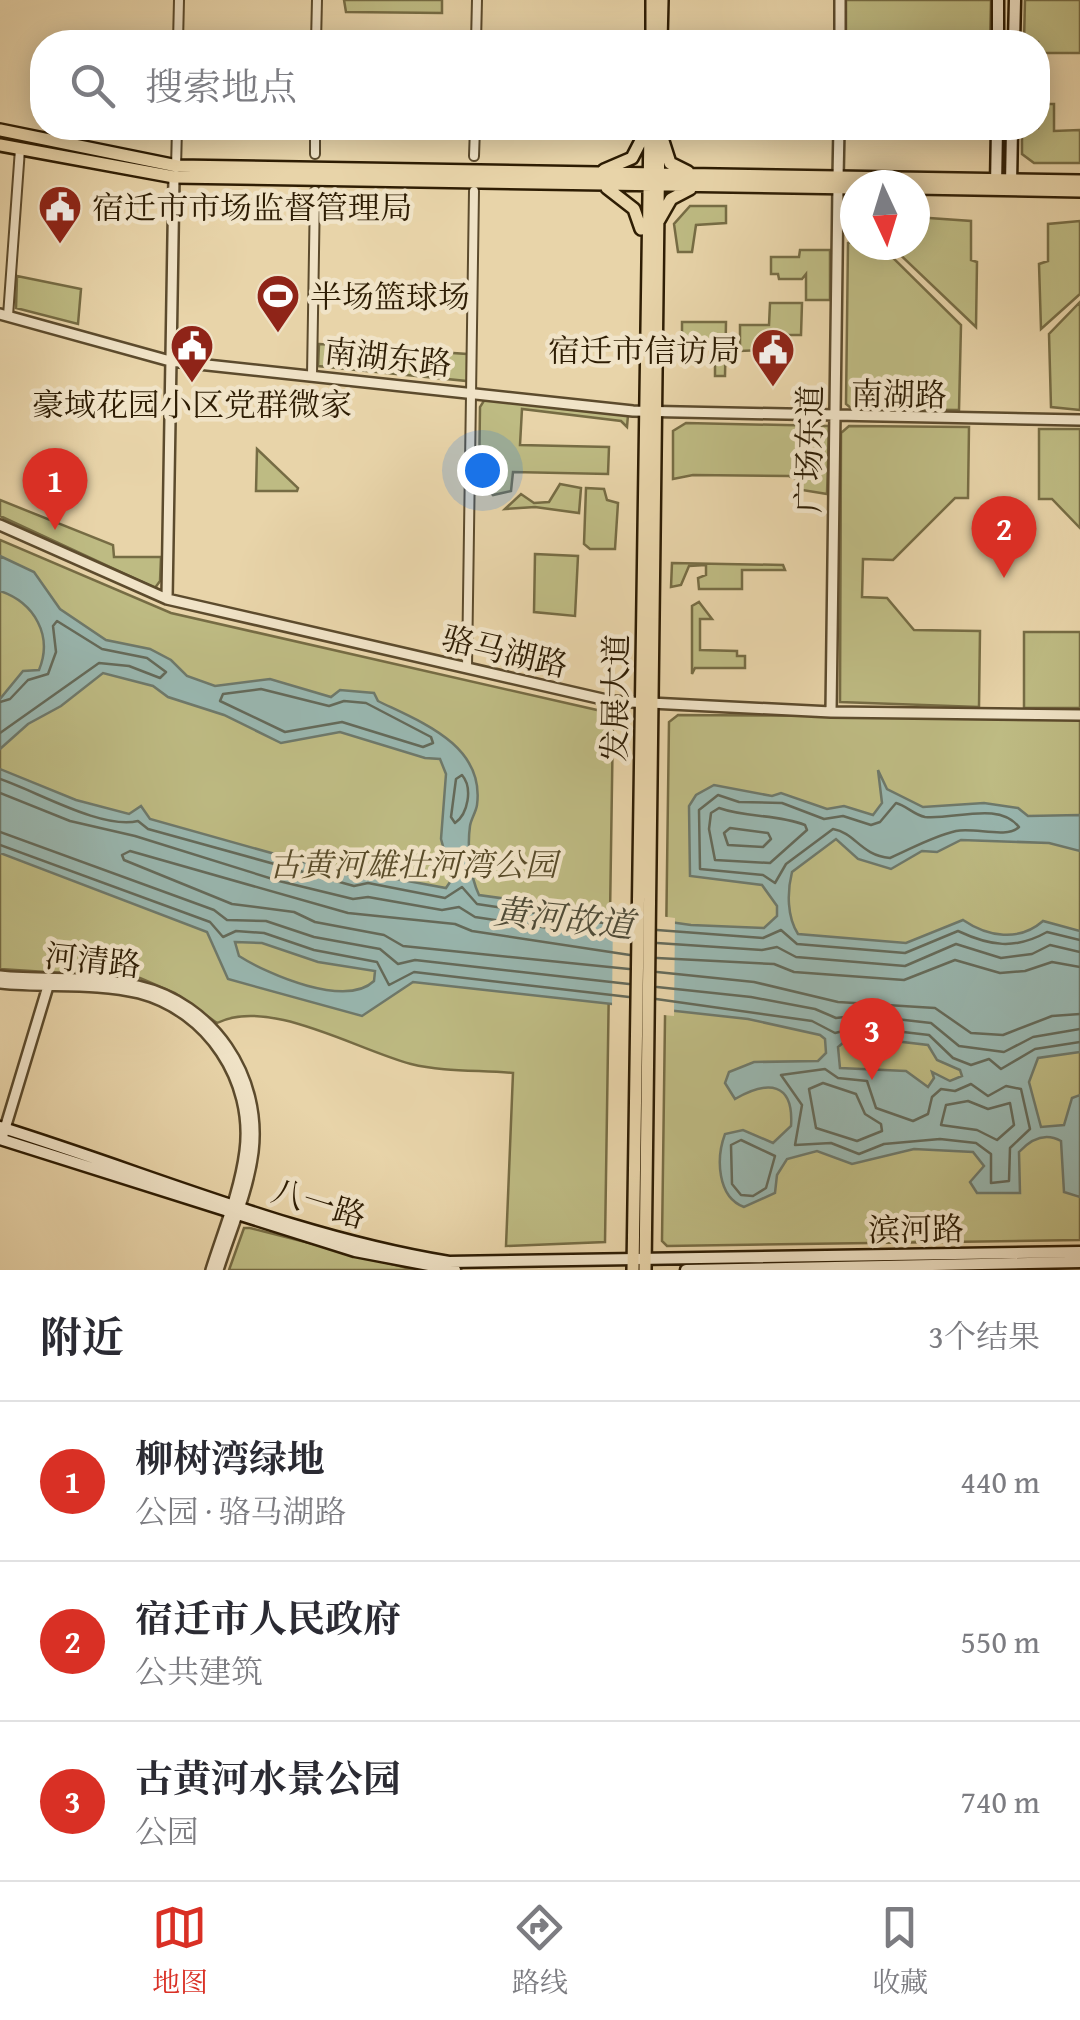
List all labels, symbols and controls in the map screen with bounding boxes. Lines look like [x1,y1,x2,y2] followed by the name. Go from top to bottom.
[30,30,1050,140] search box
[65,58,120,113] icon: search
[145,58,297,114] text: 搜索地点
[840,170,930,260] north arrow
[37,184,83,245] public building icon: 宿迁市市场监督管理局
[92,184,412,231] place label: 宿迁市市场监督管理局
[255,273,301,334] sports icon: 半场篮球场
[310,273,470,320] place label: 半场篮球场
[169,323,215,384] public building icon: 豪域花园小区党群微家
[322,327,454,387] street label: 南湖东路
[548,327,740,374] place label: 宿迁市信访局
[750,327,796,388] public building icon: 宿迁市信访局
[851,370,947,418] street label: 南湖路
[32,381,352,428] place label: 豪域花园小区党群微家
[784,385,834,513] street label: 广场东道
[457,445,508,496] your location
[22,448,88,530] pin: 1
[972,496,1036,578] pin: 2
[437,614,573,688] street label: 骆马湖路
[590,634,640,762] street label: 发展大道
[269,841,562,888] park label: 古黄河雄壮河湾公园
[492,885,641,951] water label: 黄河故道
[43,932,143,988] street label: 河清路
[840,998,904,1080] pin: 3
[266,1166,372,1240] street label: 八一路
[868,1205,964,1253] street label: 滨河路
[40,1306,124,1367] text: 附近
[929,1313,1040,1360] text: 3个结果
[135,1430,325,1486] text: 柳树湾绿地
[64,1458,81,1505] text: 1
[961,1458,1040,1505] text: 440 m
[135,1488,346,1535] text: 公园 · 骆马湖路
[135,1590,401,1646] text: 宿迁市人民政府
[64,1618,81,1665] text: 2
[961,1618,1040,1665] text: 550 m
[135,1648,263,1695] text: 公共建筑
[135,1750,401,1806] text: 古黄河水景公园
[64,1778,81,1825] text: 3
[961,1778,1040,1825] text: 740 m
[135,1808,199,1855] text: 公园
[152,1900,208,2002] tab: 地图
[512,1900,568,2002] tab: 路线
[872,1900,928,2002] tab: 收藏

